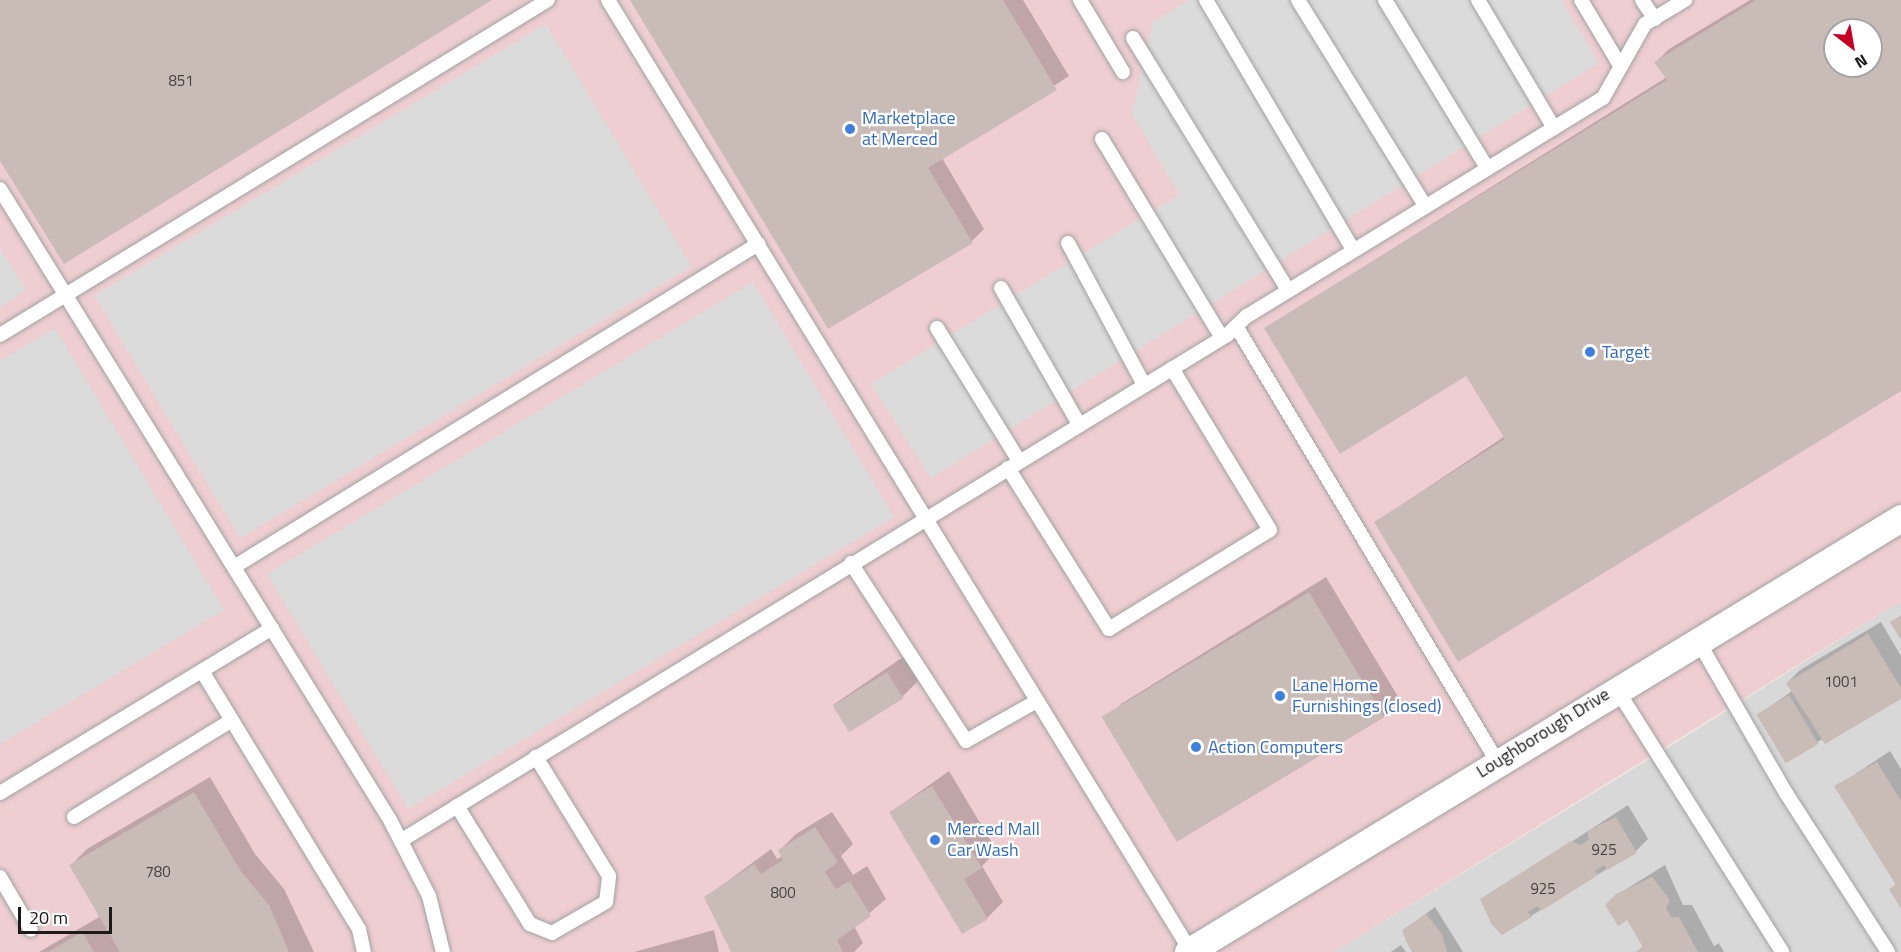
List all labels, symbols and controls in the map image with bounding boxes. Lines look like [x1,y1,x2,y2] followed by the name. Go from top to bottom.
[1823,18,1883,78] north arrow
[1850,49,1872,75] text: N
[168,72,194,90] house number: 851
[862,108,956,150] place label: Marketplace at Merced
[843,122,857,136] marker: Marketplace at Merced
[1602,341,1650,363] place label: Target
[1583,345,1597,359] marker: Target
[1824,673,1858,691] house number: 1001
[1292,675,1441,718] place label: Lane Home Furnishings (closed)
[1472,683,1614,783] street label: Loughborough Drive
[1273,689,1287,703] marker: Lane Home Furnishings (closed)
[1208,736,1343,758] place label: Action Computers
[1189,740,1203,754] marker: Action Computers
[947,819,1040,862] place label: Merced Mall Car Wash
[928,833,942,847] marker: Merced Mall Car Wash
[1591,841,1617,859] house number: 925
[145,863,171,881] house number: 780
[1530,880,1556,898] house number: 925
[770,884,796,902] house number: 800
[21,895,116,933] scale bar
[29,904,68,931] text: 20 m

